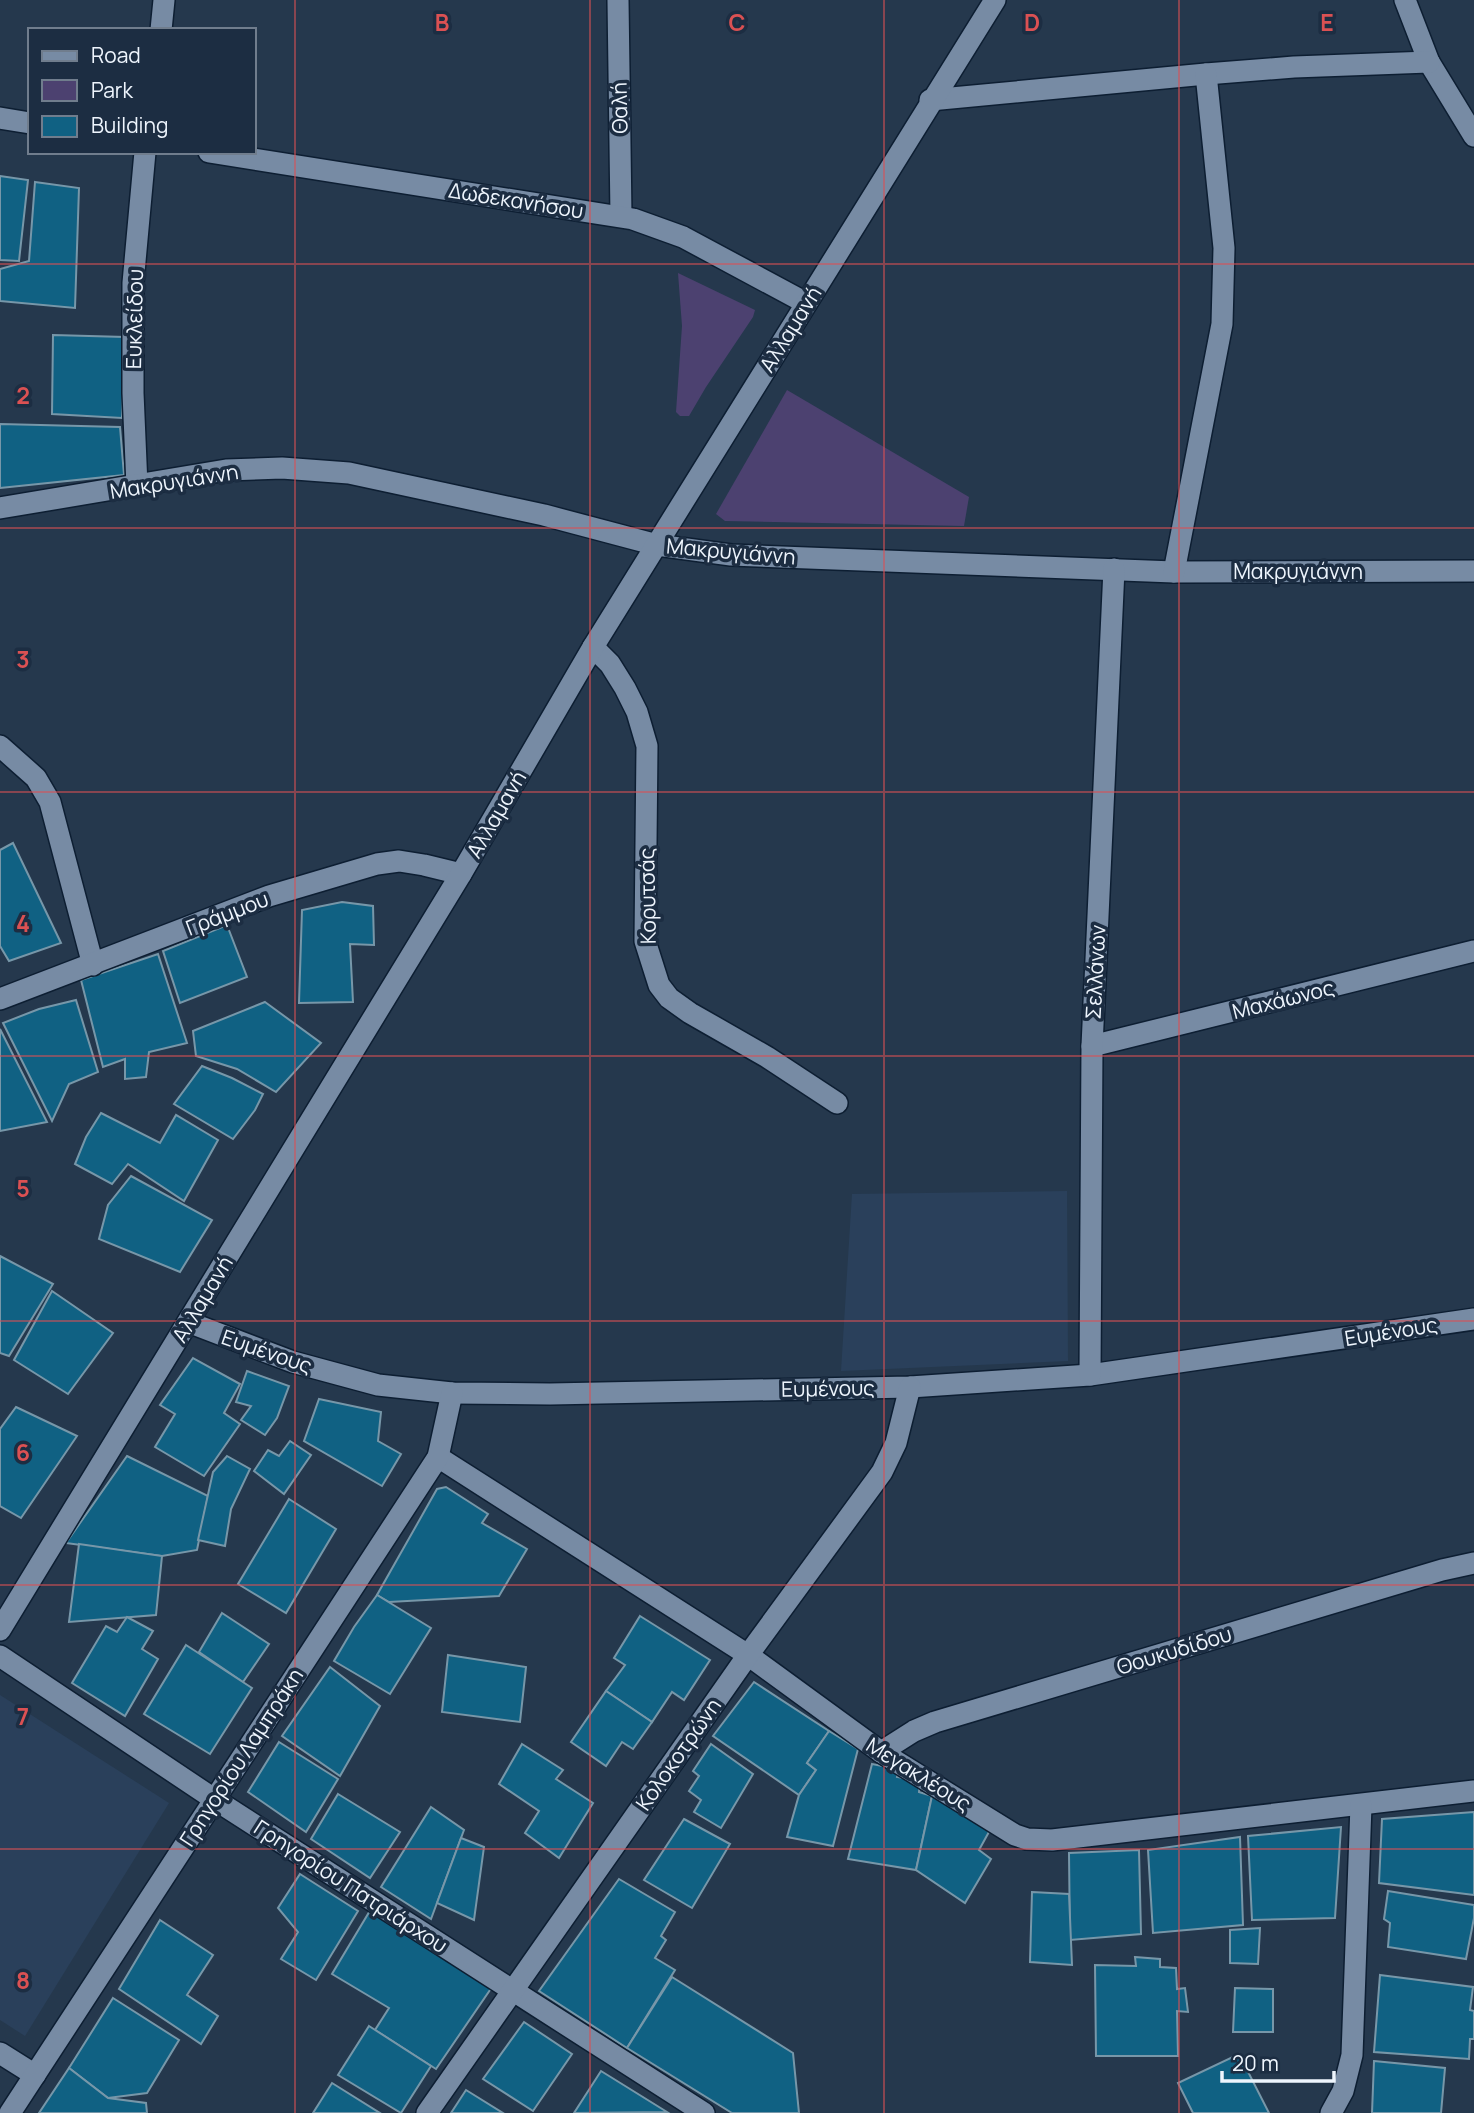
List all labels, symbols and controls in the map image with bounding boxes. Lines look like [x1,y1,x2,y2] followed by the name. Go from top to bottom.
[435,6,449,38] text: B
[729,6,746,38] text: C
[1024,6,1040,38] text: D
[1320,6,1334,38] text: E
[28,28,256,154] legend
[91,41,141,69] text: Road
[91,76,133,104] text: Park
[605,82,633,134] street label: Θαλή
[91,111,168,139] text: Building
[447,176,585,224] street label: Δωδεκανήσου
[119,269,149,369] street label: Ευκλείδου
[753,281,827,377] street label: Αλλαμανή
[16,379,30,411] text: 2
[108,457,240,505] street label: Μακρυγιάννη
[665,531,797,571] street label: Μακρυγιάννη
[1233,557,1363,585] street label: Μακρυγιάννη
[16,643,30,675] text: 3
[460,765,532,863] street label: Αλλαμανή
[632,848,662,944] street label: Κορυτσάς
[182,884,272,942] street label: Γράμμου
[16,907,30,939] text: 4
[1079,924,1111,1020] street label: Σελλάνων
[1229,973,1337,1025] street label: Μαχάωνος
[16,1172,30,1204] text: 5
[165,1251,239,1347] street label: Αλλαμανή
[1343,1310,1439,1352] street label: Ευμένους
[218,1323,316,1379] street label: Ευμένους
[781,1373,875,1403] street label: Ευμένους
[16,1436,30,1468] text: 6
[1113,1619,1235,1681] street label: Θουκυδίδου
[173,1663,309,1851] street label: Γρηγορίου Λαμπράκη
[629,1692,727,1816] street label: Κολοκοτρώνη
[17,1700,29,1732] text: 7
[861,1731,977,1817] street label: Μεγακλέους
[249,1813,453,1959] street label: Γρηγορίου Πατριάρχου
[16,1964,30,1996] text: 8
[1222,2039,1334,2084] scale bar
[1232,2049,1279,2077] text: 20 m

